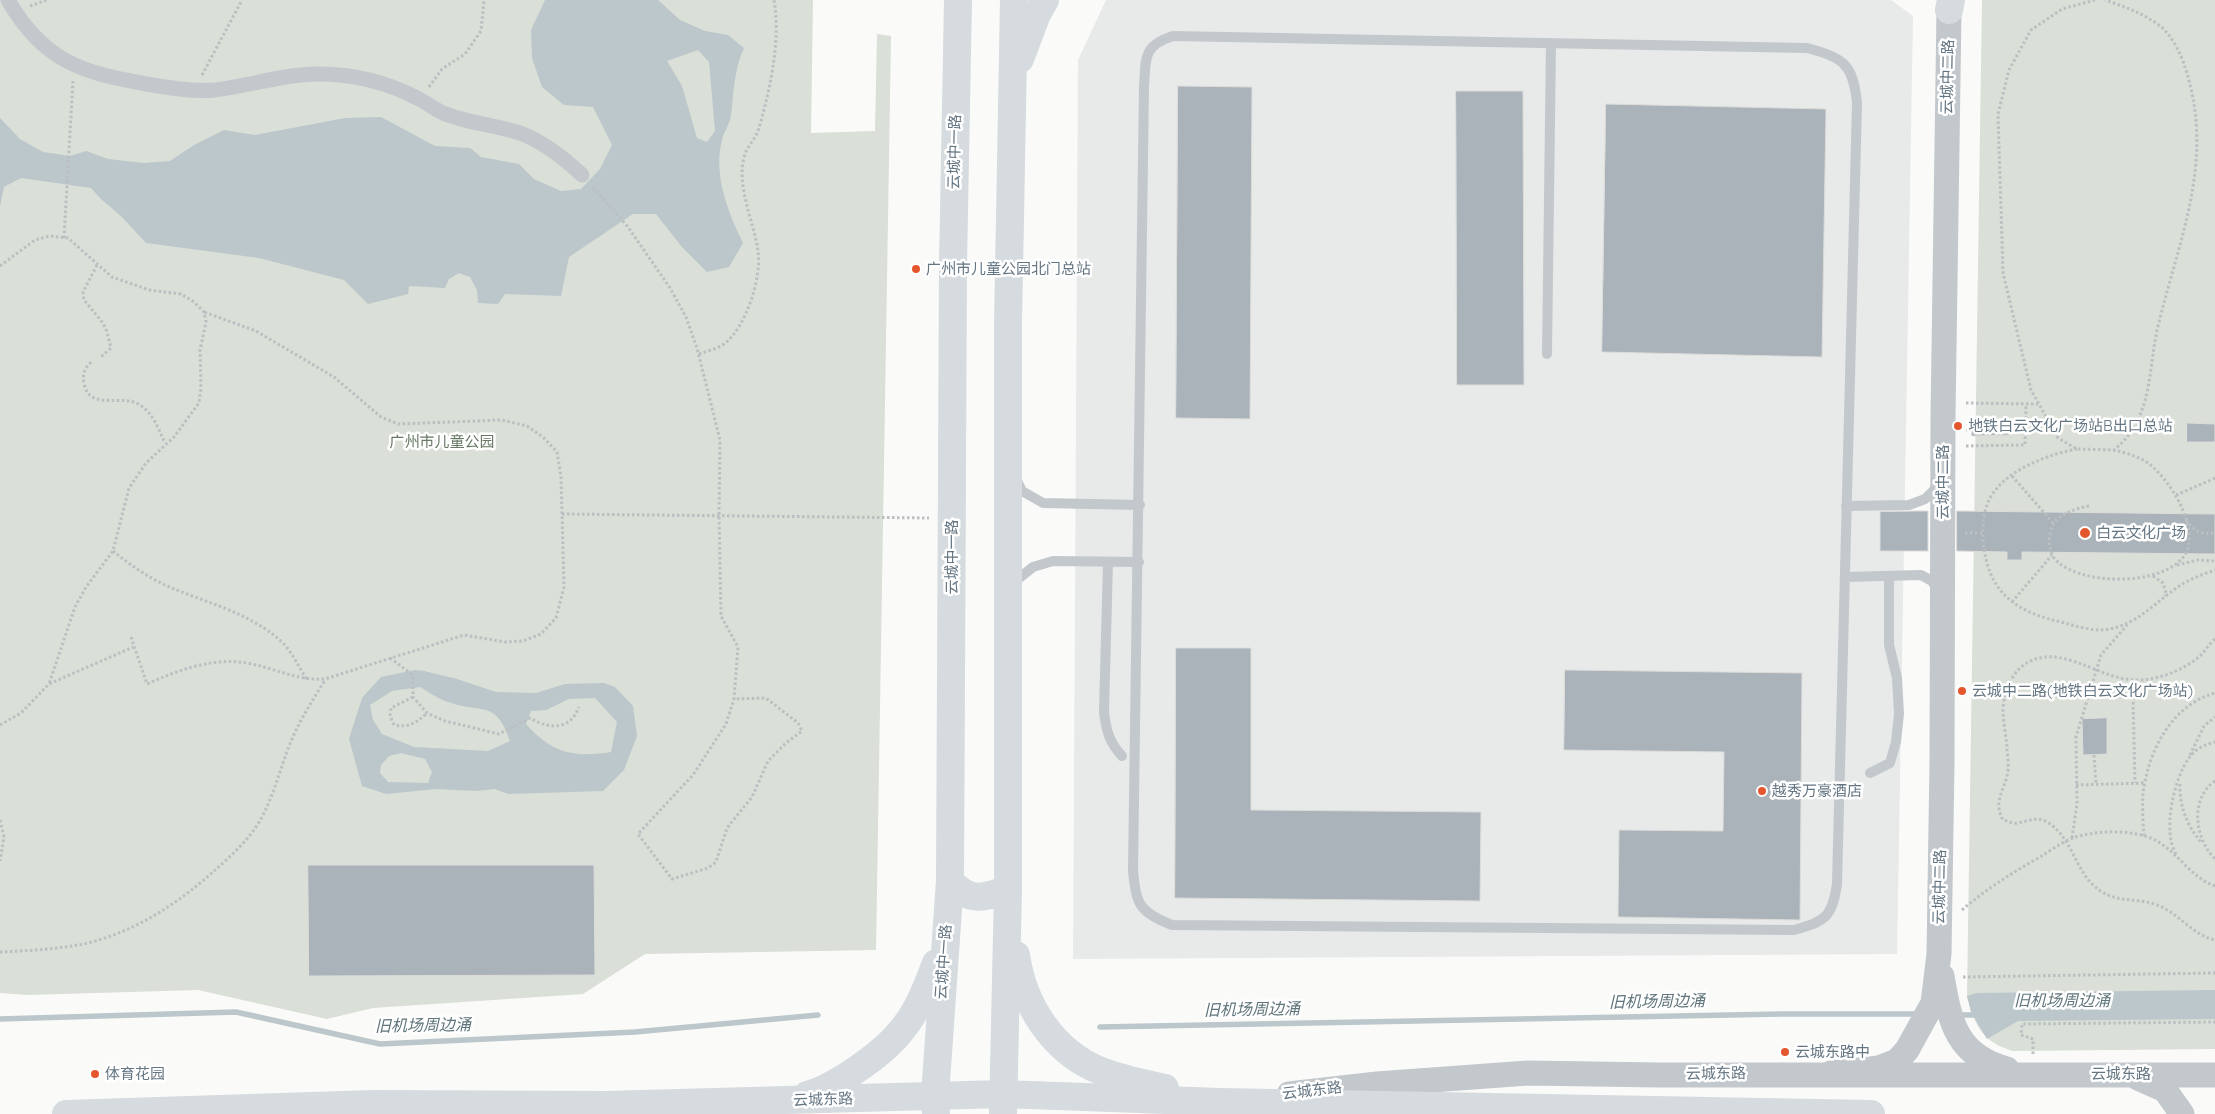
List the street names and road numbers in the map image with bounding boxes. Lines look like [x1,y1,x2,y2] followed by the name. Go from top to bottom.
[1938,39,1958,115] street label: 云城中二路
[945,114,965,190] street label: 云城中一路
[1934,445,1952,519] street label: 云城中二路
[943,520,961,594] street label: 云城中一路
[1930,849,1950,925] street label: 云城中二路
[932,924,956,1000] street label: 云城中一路
[1686,1064,1746,1084] street label: 云城东路
[2091,1065,2151,1083] street label: 云城东路
[1281,1078,1343,1104] street label: 云城东路
[793,1090,853,1110] street label: 云城东路

